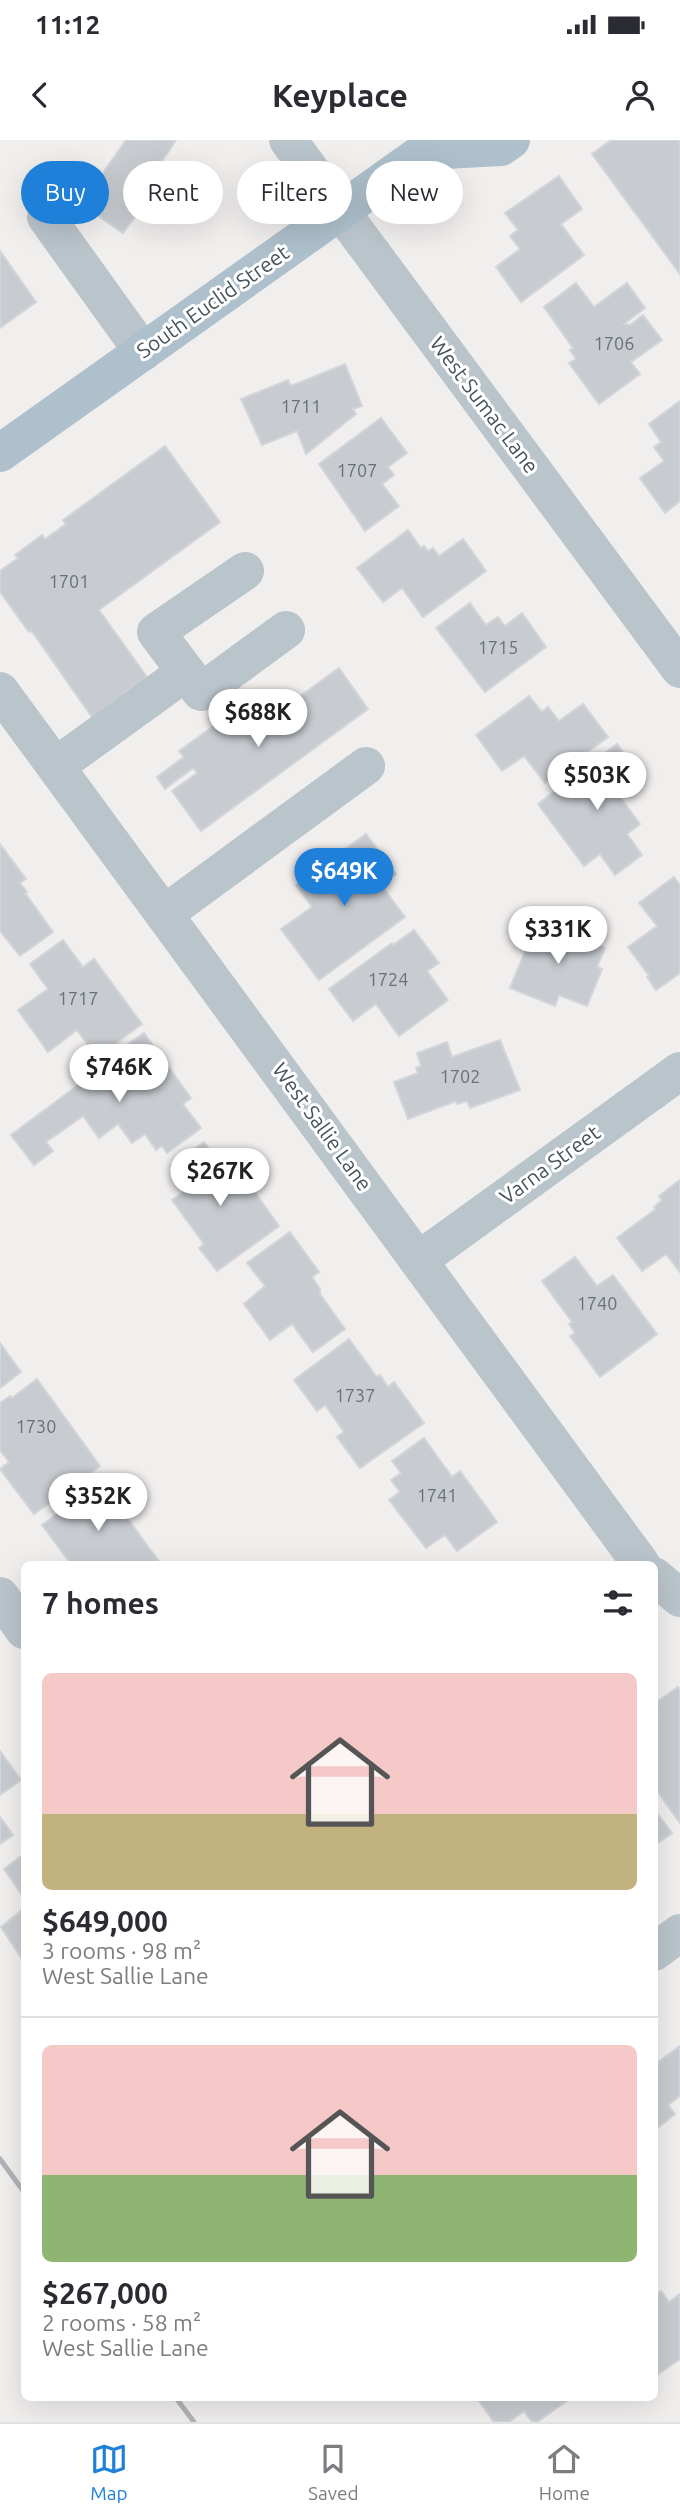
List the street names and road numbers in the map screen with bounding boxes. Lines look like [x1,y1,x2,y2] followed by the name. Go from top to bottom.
[132,240,293,363] street label: South Euclid Street
[426,332,544,477] street label: West Sumac Lane
[268,1058,377,1195] street label: West Sallie Lane
[495,1120,604,1209] street label: Varna Street

